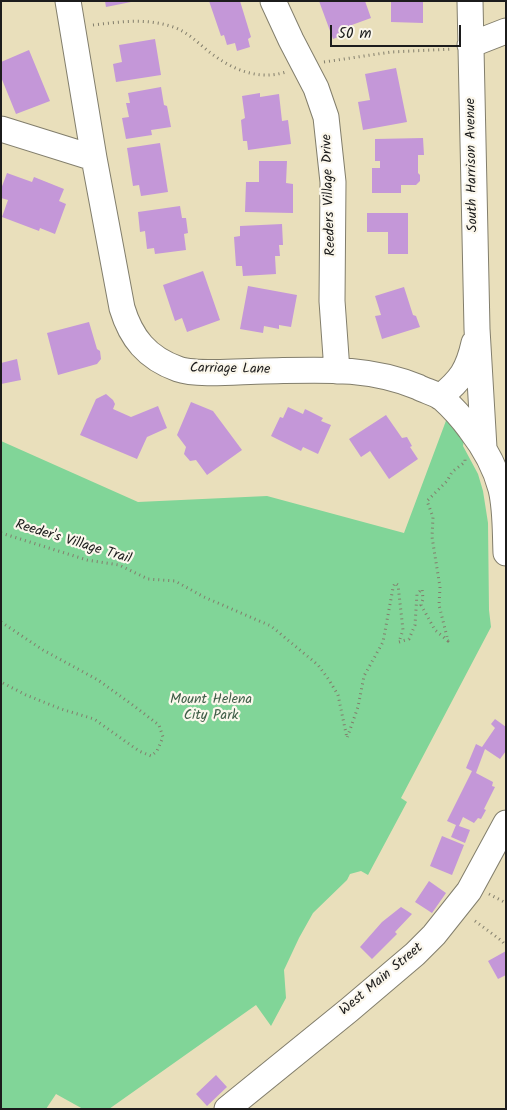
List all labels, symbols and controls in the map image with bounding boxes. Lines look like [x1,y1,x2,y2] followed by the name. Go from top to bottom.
[332,15,463,47] scale bar
[338,22,372,46] text: 50 m
[463,98,483,232] street label: South Harrison Avenue
[319,134,341,256] street label: Reeders Village Drive
[190,361,270,379] street label: Carriage Lane
[13,517,133,569] street label: Reeder's Village Trail
[170,693,252,726] park label: Mount Helena City Park
[337,940,427,1020] street label: West Main Street

